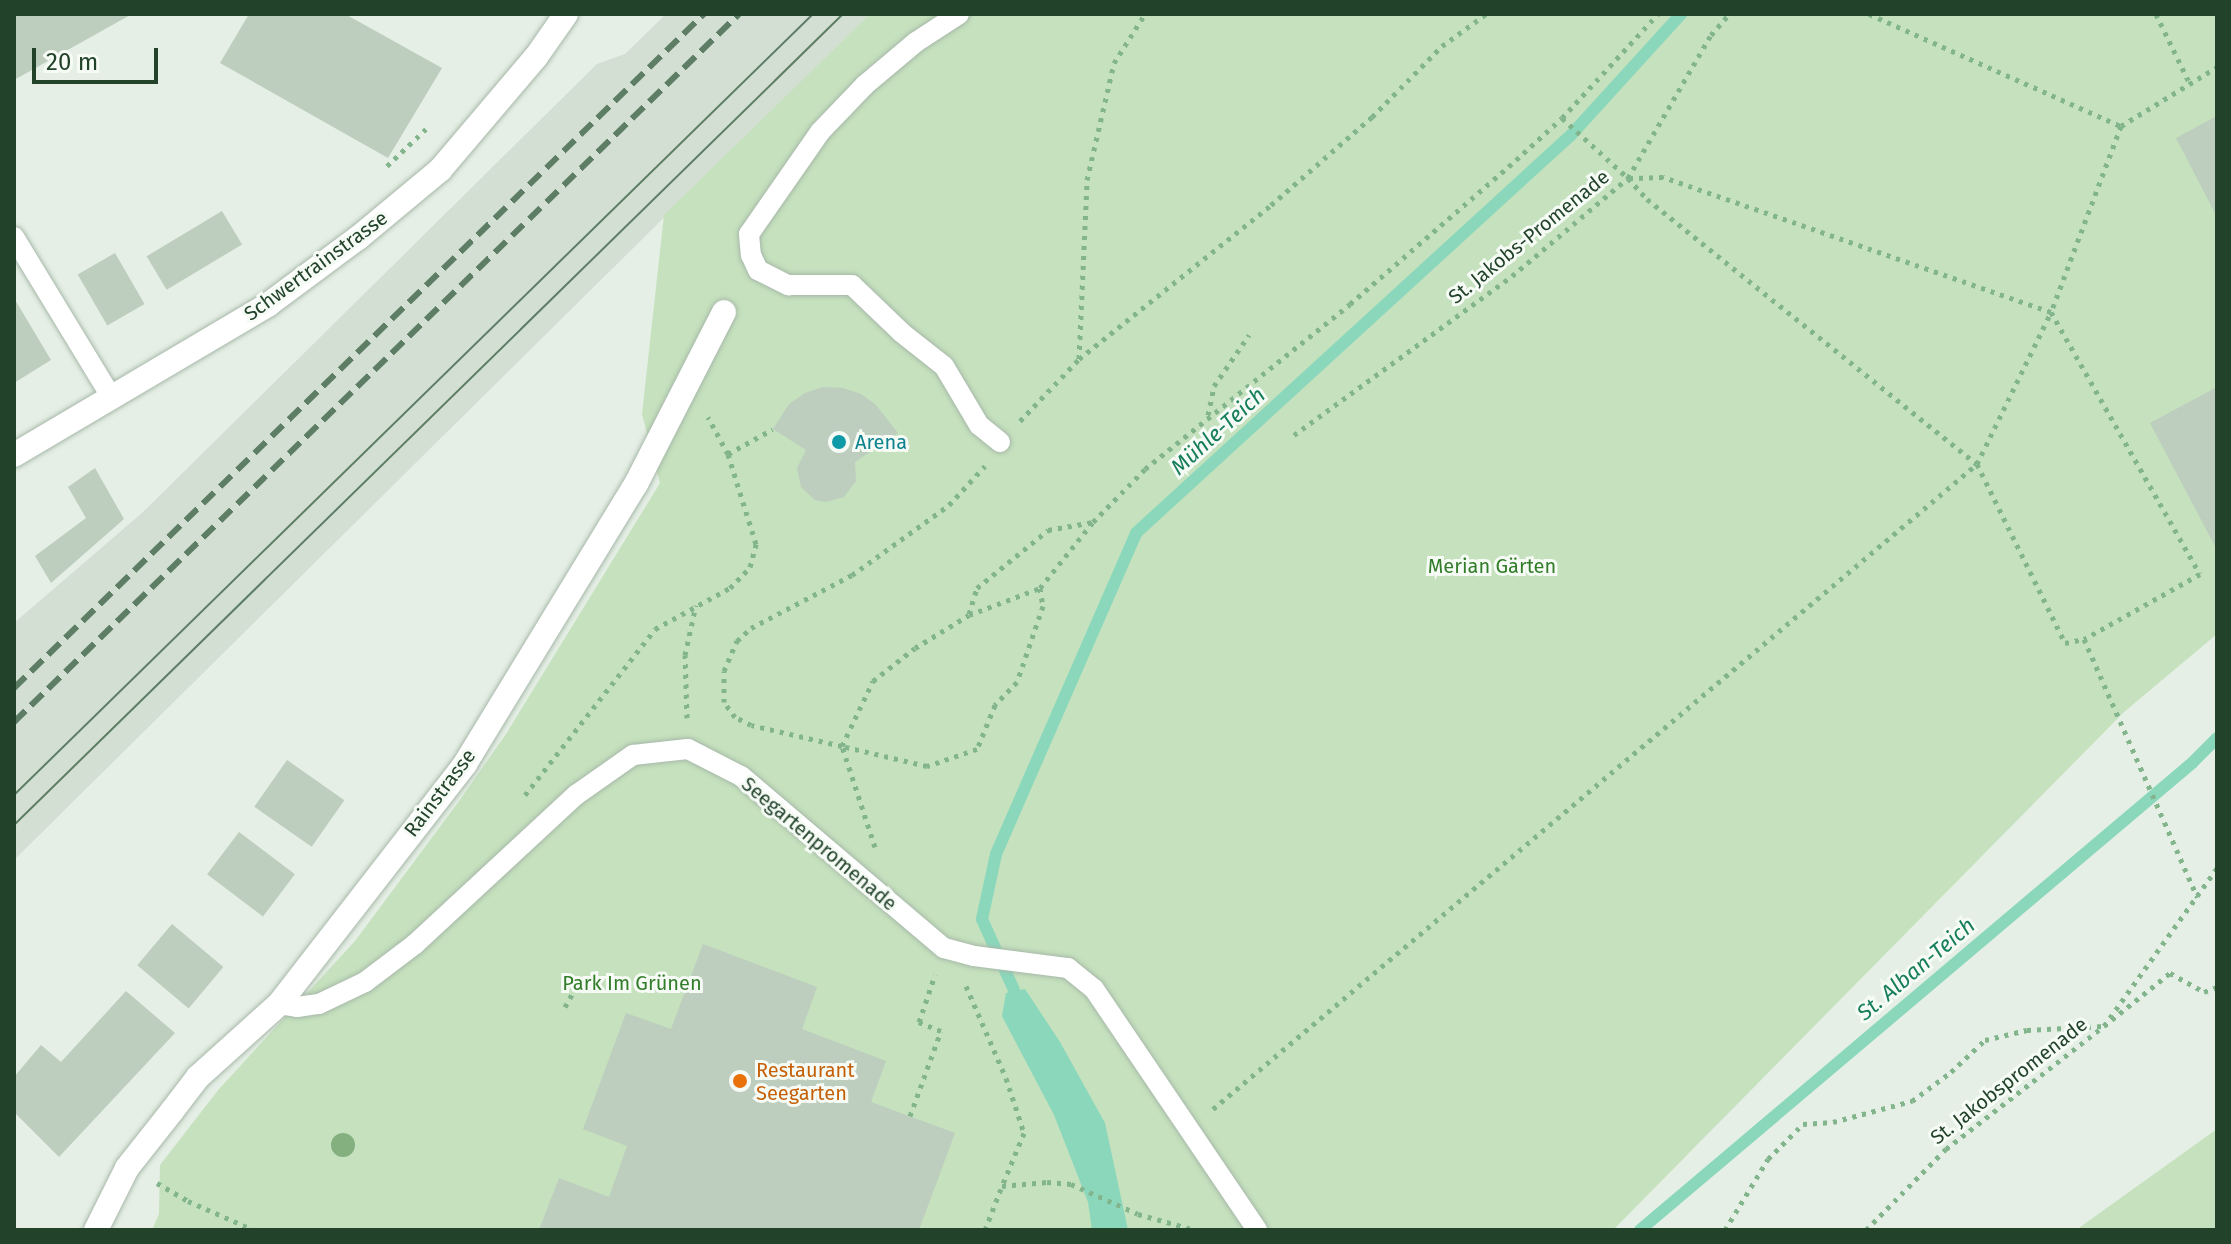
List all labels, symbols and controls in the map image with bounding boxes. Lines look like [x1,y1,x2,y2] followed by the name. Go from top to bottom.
[36,32,162,82] scale bar
[46,48,98,76] text: 20 m
[1444,165,1614,309] street label: St. Jakobs-Promenade
[240,206,392,326] street label: Schwertrainstrasse
[1165,382,1271,480] water label: Mühle-Teich
[855,430,907,454] place label: Arena
[830,433,848,451] marker: Arena
[1428,554,1556,578] park label: Merian Gärten
[399,744,481,842] street label: Rainstrasse
[737,772,901,916] street label: Seegartenpromenade
[1852,912,1980,1026] water label: St. Alban-Teich
[562,971,702,995] park label: Park Im Grünen
[1926,1012,2092,1150] street label: St. Jakobspromenade
[756,1058,854,1105] place label: Restaurant Seegarten
[731,1072,749,1090] marker: Restaurant Seegarten

